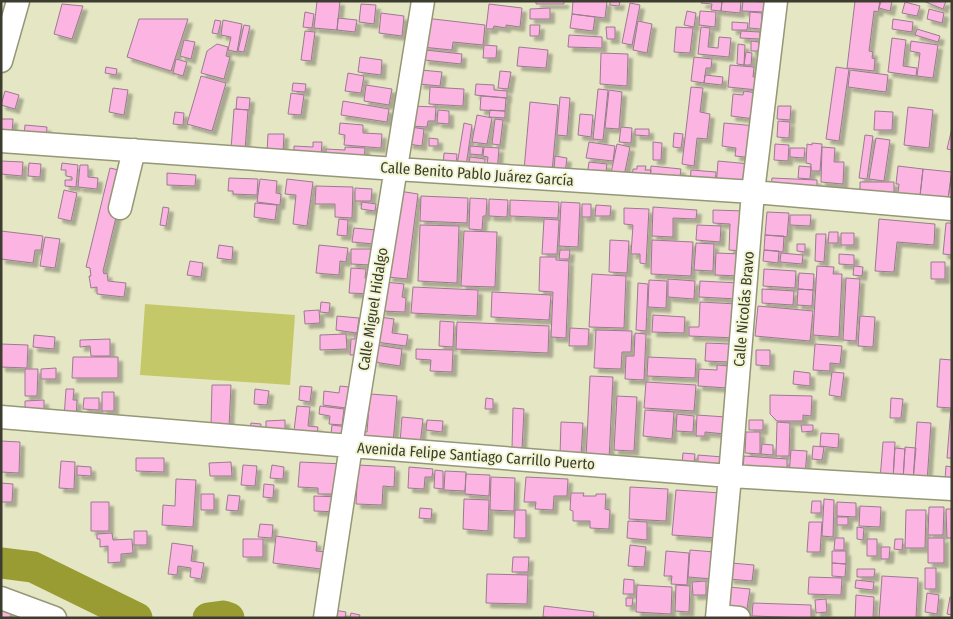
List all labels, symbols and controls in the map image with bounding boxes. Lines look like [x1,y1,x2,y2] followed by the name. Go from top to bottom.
[380,158,574,190] street label: Calle Benito Pablo Juárez García
[354,246,392,372] street label: Calle Miguel Hidalgo
[730,250,758,368] street label: Calle Nicolás Bravo
[357,439,596,473] street label: Avenida Felipe Santiago Carrillo Puerto

